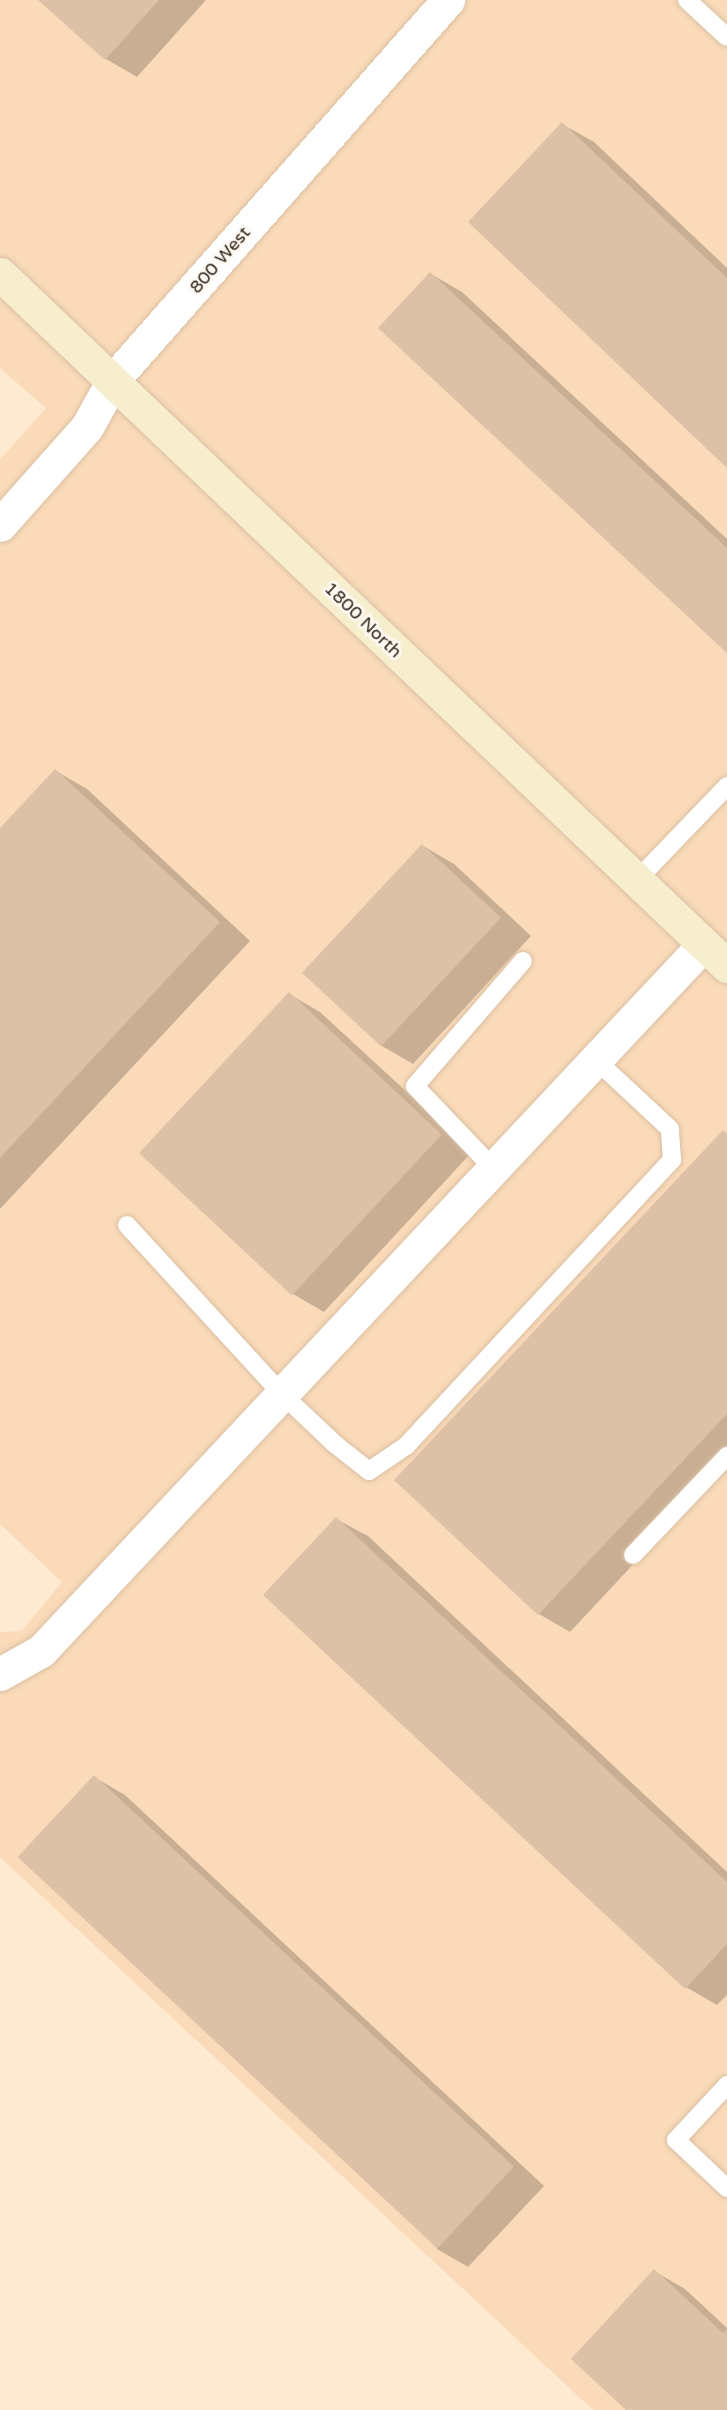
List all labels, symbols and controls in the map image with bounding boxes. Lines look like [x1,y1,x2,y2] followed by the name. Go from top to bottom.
[185,222,255,298] street label: 800 West
[320,578,406,662] street label: 1800 North

